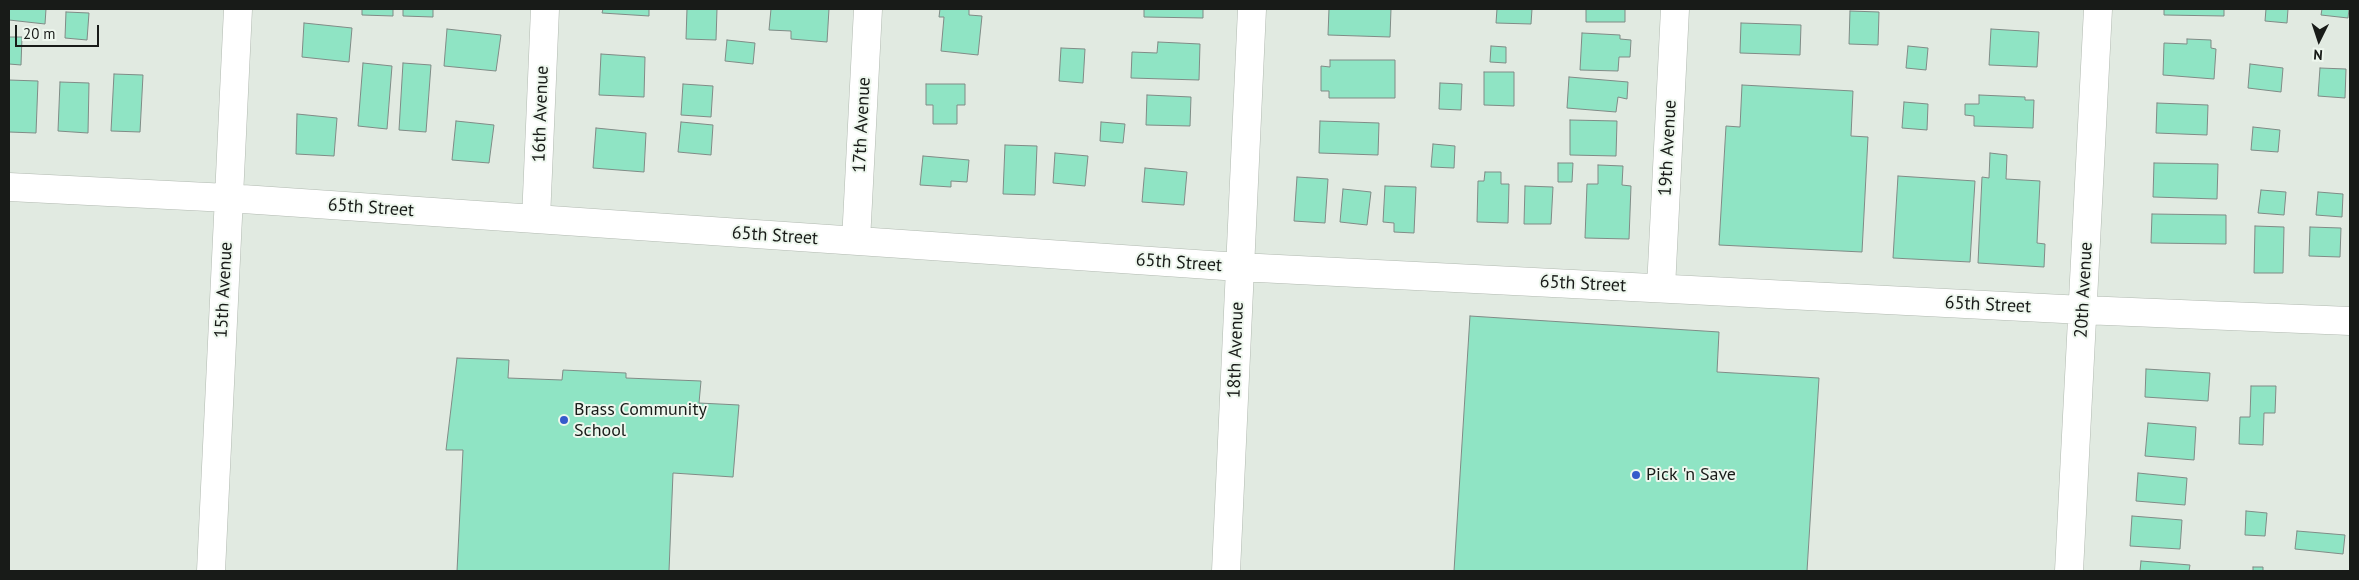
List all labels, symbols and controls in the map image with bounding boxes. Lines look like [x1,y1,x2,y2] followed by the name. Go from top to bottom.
[18,15,101,47] scale bar
[2294,15,2344,65] north arrow
[23,24,56,43] text: 20 m
[2313,46,2323,64] text: N
[529,65,553,163] street label: 16th Avenue
[849,76,875,174] street label: 17th Avenue
[1655,99,1681,197] street label: 19th Avenue
[327,194,415,222] street label: 65th Street
[731,222,819,250] street label: 65th Street
[211,241,237,339] street label: 15th Avenue
[2071,241,2097,339] street label: 20th Avenue
[1135,249,1223,277] street label: 65th Street
[1539,271,1627,297] street label: 65th Street
[1944,292,2032,318] street label: 65th Street
[1224,301,1248,399] street label: 18th Avenue
[574,399,707,442] place label: Brass Community School
[558,414,570,426] marker: Brass Community School
[1646,464,1736,486] place label: Pick 'n Save
[1630,469,1642,481] marker: Pick 'n Save

